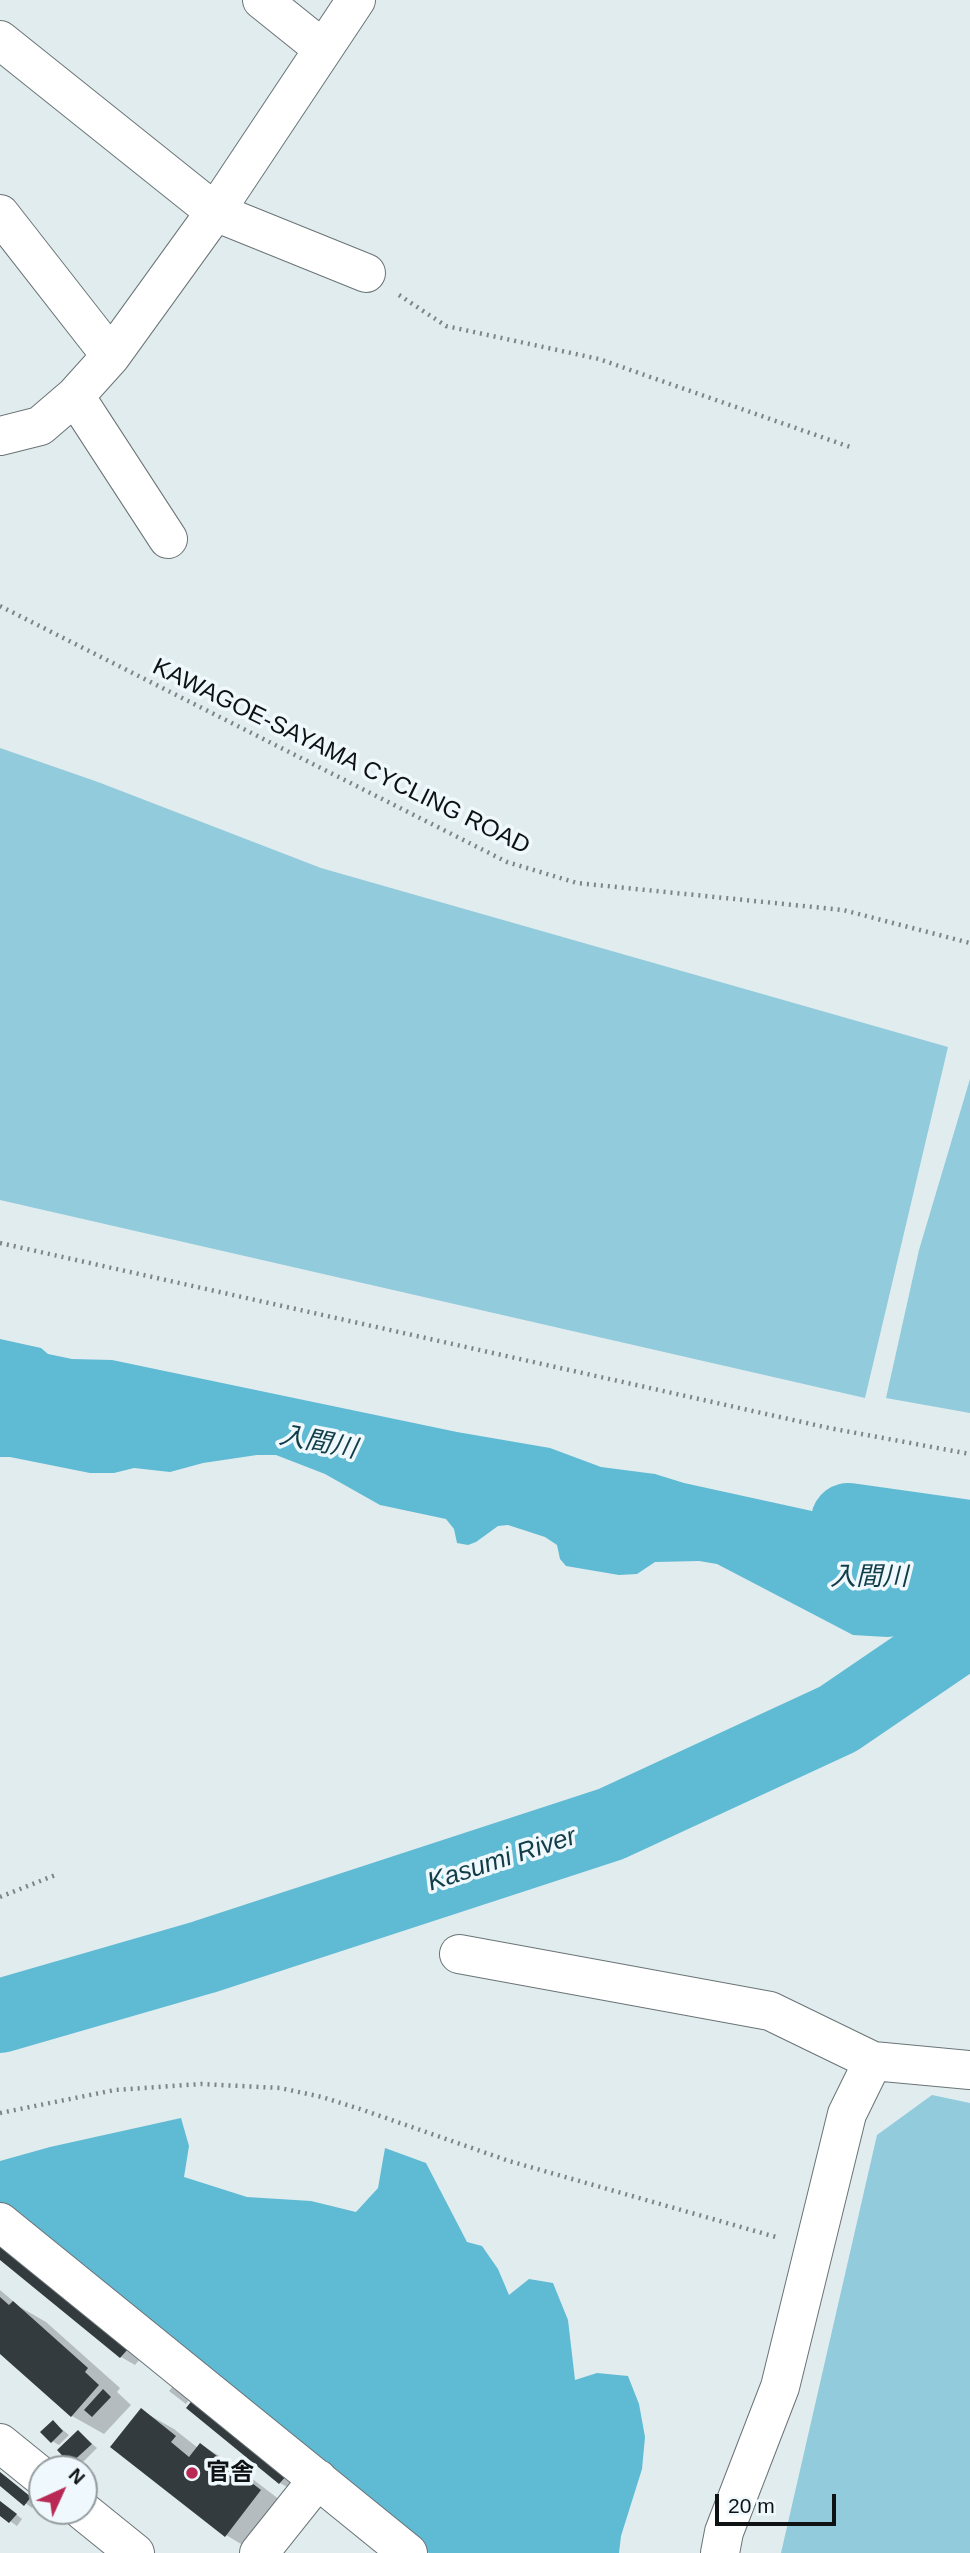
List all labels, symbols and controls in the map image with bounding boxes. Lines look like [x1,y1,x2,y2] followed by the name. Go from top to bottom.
[148,653,534,861] street label: KAWAGOE-SAYAMA CYCLING ROAD
[277,1420,359,1466] water label: 入間川
[830,1562,908,1594] water label: 入間川
[424,1821,580,1899] water label: Kasumi River
[28,2455,98,2525] north arrow
[206,2459,254,2487] place label: 官舎
[65,2464,89,2488] text: N
[184,2465,200,2481] marker: 官舎
[718,2480,839,2524] scale bar
[728,2494,775,2517] text: 20 m

